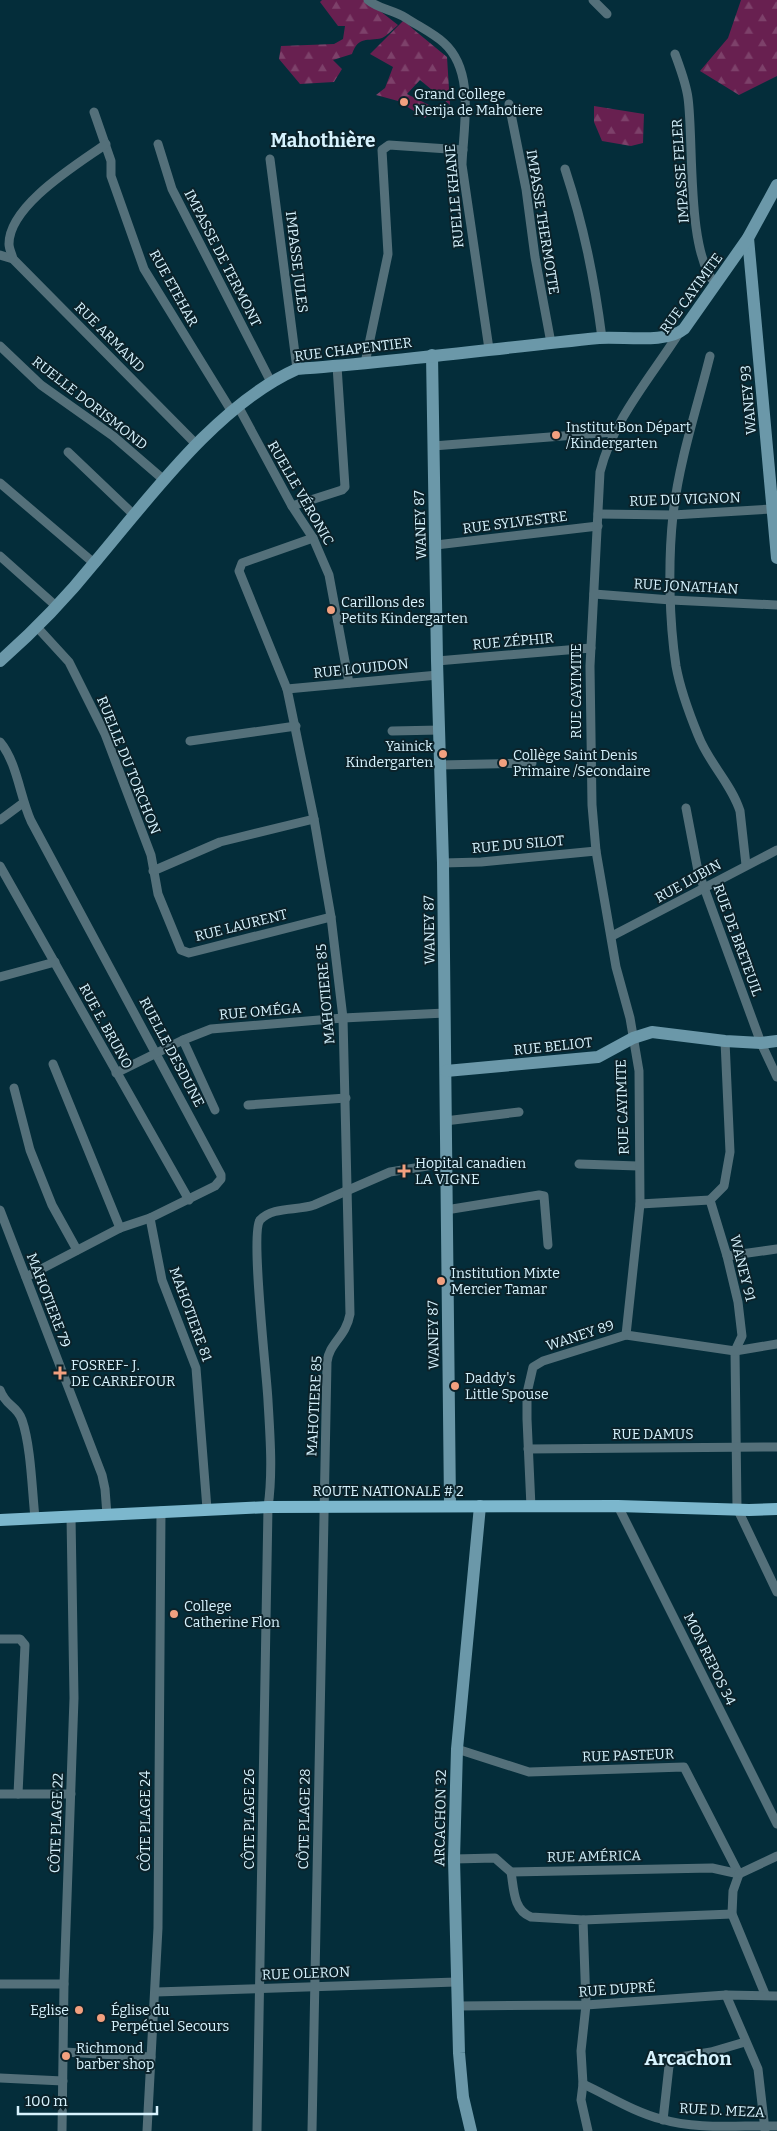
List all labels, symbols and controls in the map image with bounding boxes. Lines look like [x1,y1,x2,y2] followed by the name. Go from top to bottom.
[414,86,543,119] place label: Grand College Nerija de Mahotiere
[398,96,410,108] marker: Grand College Nerija de Mahotiere
[668,118,693,224] street label: IMPASSE FELER
[271,129,375,152] district label: Mahothière
[441,143,468,249] street label: RUELLE KHANE
[523,148,562,296] street label: IMPASSE THERMOTTE
[181,187,265,330] street label: IMPASSE DE TERMONT
[282,210,311,314] street label: IMPASSE JULES
[146,247,202,330] street label: RUE ETEHAR
[656,250,726,337] street label: RUE CAYIMITE
[71,299,148,376] street label: RUE ARMAND
[293,334,413,365] street label: RUE CHAPENTIER
[29,353,151,454] street label: RUELLE DORISMOND
[737,364,760,435] street label: WANEY 93
[566,419,691,452] place label: Institut Bon Départ /Kindergarten
[550,429,562,441] marker: Institut Bon Départ /Kindergarten
[264,438,338,548] street label: RUELLE VÉRONIC
[629,489,741,510] street label: RUE DU VIGNON
[411,490,430,560] street label: WANEY 87
[462,508,568,537] street label: RUE SYLVESTRE
[633,575,739,598] street label: RUE JONATHAN
[341,594,468,627] place label: Carillons des Petits Kindergarten
[325,604,337,616] marker: Carillons des Petits Kindergarten
[472,628,554,654] street label: RUE ZÉPHIR
[568,643,585,739] street label: RUE CAYIMITE
[313,655,409,682] street label: RUE LOUIDON
[93,694,164,837] street label: RUELLE DU TORCHON
[345,738,433,771] place label: Yainick Kindergarten
[513,747,650,780] place label: Collège Saint Denis Primaire /Secondaire
[437,748,449,760] marker: Yainick Kindergarten
[497,757,509,769] marker: Collège Saint Denis Primaire /Secondaire
[471,832,565,857] street label: RUE DU SILOT
[652,856,724,907] street label: RUE LUBIN
[709,882,766,999] street label: RUE DE BRETEUIL
[420,895,439,965] street label: WANEY 87
[193,906,289,945] street label: RUE LAURENT
[313,943,338,1045] street label: MAHOTIERE 85
[75,981,136,1072] street label: RUE E. BRUNO
[135,994,208,1110] street label: RUELLE DESDUNE
[218,998,302,1024] street label: RUE OMÉGA
[513,1034,593,1059] street label: RUE BELIOT
[612,1059,633,1155] street label: RUE CAYIMITE
[415,1155,526,1188] place label: Hopital canadien LA VIGNE
[397,1164,411,1178] marker: Hopital canadien LA VIGNE
[726,1233,759,1303] street label: WANEY 91
[23,1250,74,1350] street label: MAHOTIERE 79
[166,1265,216,1364] street label: MAHOTIERE 81
[451,1265,560,1298] place label: Institution Mixte Mercier Tamar
[435,1275,447,1287] marker: Institution Mixte Mercier Tamar
[424,1300,443,1370] street label: WANEY 87
[544,1317,616,1354] street label: WANEY 89
[303,1355,326,1457] street label: MAHOTIERE 85
[71,1357,175,1390] place label: FOSREF- J. DE CARREFOUR
[53,1366,67,1380] marker: FOSREF- J. DE CARREFOUR
[465,1370,549,1403] place label: Daddy's Little Spouse
[449,1380,461,1392] marker: Daddy's Little Spouse
[612,1426,694,1443] street label: RUE DAMUS
[312,1483,464,1500] street label: ROUTE NATIONALE # 2
[184,1598,280,1631] place label: College Catherine Flon
[168,1608,180,1620] marker: College Catherine Flon
[680,1610,739,1708] street label: MON REPOS 34
[582,1745,674,1766] street label: RUE PASTEUR
[294,1768,314,1870] street label: CÔTE PLAGE 28
[240,1769,258,1869] street label: CÔTE PLAGE 26
[431,1770,450,1866] street label: ARCACHON 32
[136,1771,154,1871] street label: CÔTE PLAGE 24
[45,1773,67,1873] street label: CÔTE PLAGE 22
[547,1846,641,1866] street label: RUE AMÉRICA
[262,1963,350,1984] street label: RUE OLERON
[578,1977,656,2001] street label: RUE DUPRÉ
[111,2001,229,2035] place label: Église du Perpétuel Secours
[30,2002,69,2019] place label: Eglise
[73,2004,85,2016] marker: Eglise
[95,2012,107,2024] marker: Église du Perpétuel Secours
[76,2040,154,2073] place label: Richmond barber shop
[644,2047,732,2070] district label: Arcachon
[60,2050,72,2062] marker: Richmond barber shop
[18,2084,156,2116] scale bar
[25,2092,68,2110] text: 100 m
[679,2100,765,2121] street label: RUE D. MEZA

